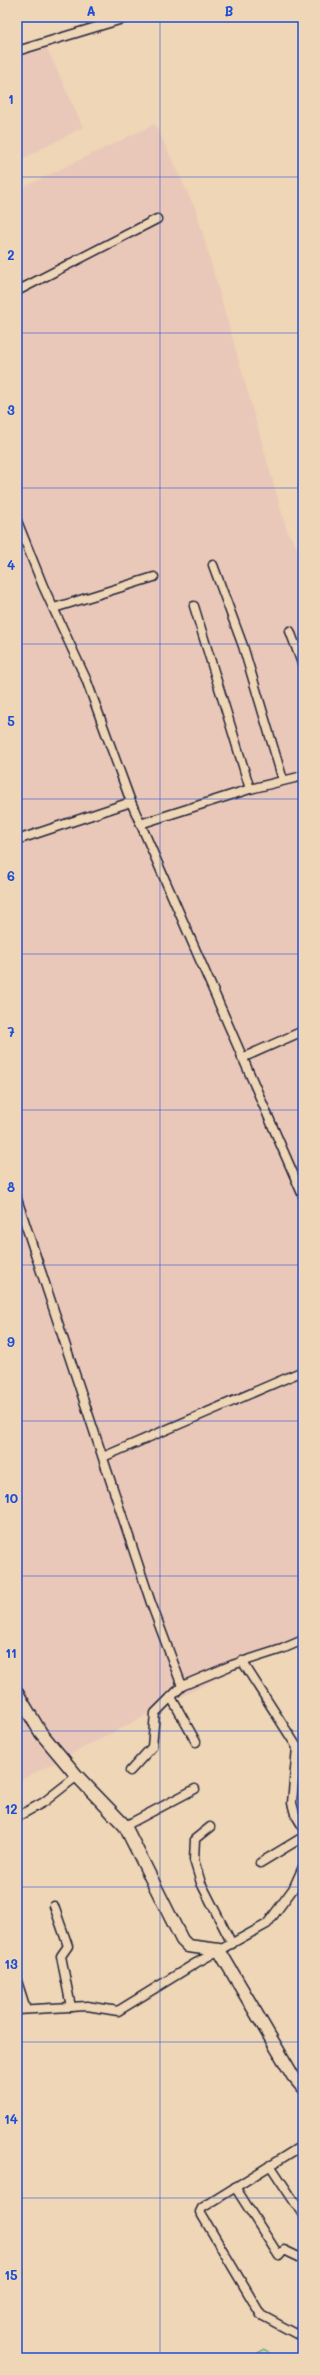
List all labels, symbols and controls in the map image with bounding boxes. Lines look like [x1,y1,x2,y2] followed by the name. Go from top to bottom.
[86,2,96,19] text: A
[225,2,234,19] text: B
[8,90,14,107] text: 1
[7,246,15,263] text: 2
[7,401,15,418] text: 3
[7,556,15,573] text: 4
[7,712,15,729] text: 5
[7,867,15,884] text: 6
[7,1023,15,1040] text: 7
[7,1178,15,1195] text: 8
[7,1333,15,1350] text: 9
[4,1489,18,1506] text: 10
[5,1644,17,1661] text: 11
[4,1800,18,1817] text: 12
[4,1955,18,1972] text: 13
[4,2110,18,2127] text: 14
[4,2266,18,2283] text: 15

